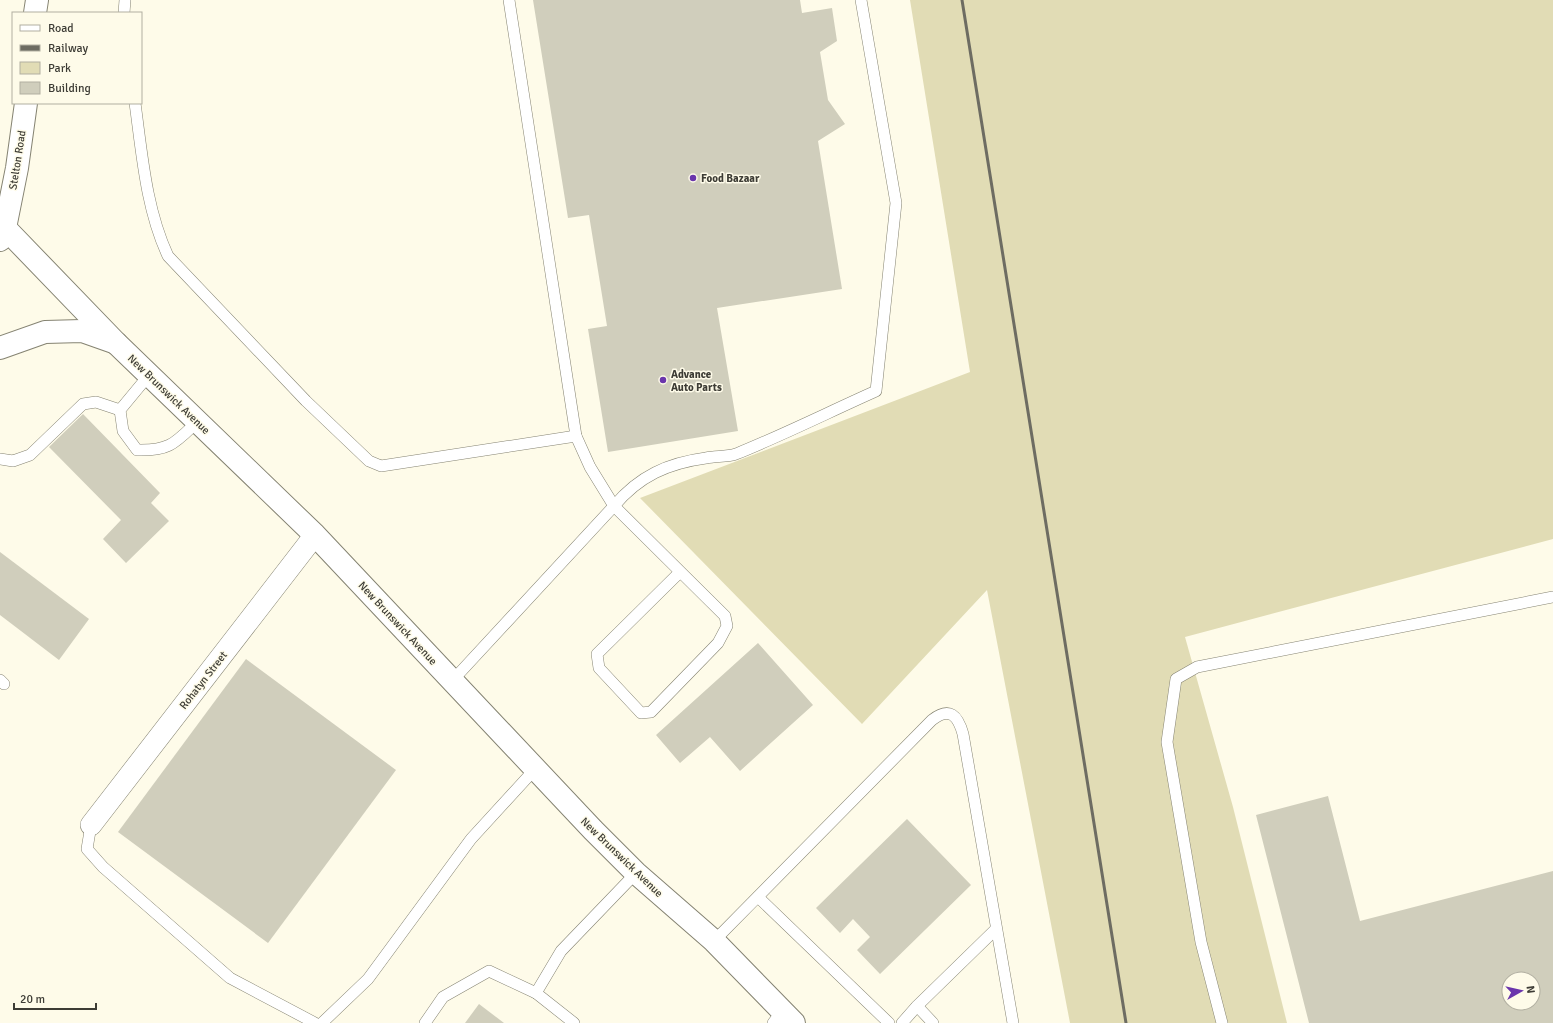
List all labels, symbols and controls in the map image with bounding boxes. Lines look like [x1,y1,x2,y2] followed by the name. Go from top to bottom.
[12,12,142,104] legend
[48,21,74,36] text: Road
[48,41,88,56] text: Railway
[48,61,71,76] text: Park
[48,81,91,96] text: Building
[6,129,29,191] street label: Stelton Road
[701,172,760,185] place label: Food Bazaar
[688,173,698,183] marker: Food Bazaar
[125,352,212,437] street label: New Brunswick Avenue
[671,368,722,394] place label: Advance Auto Parts
[658,375,668,385] marker: Advance Auto Parts
[356,579,440,668] street label: New Brunswick Avenue
[177,649,230,712] street label: Rohatyn Street
[578,815,665,900] street label: New Brunswick Avenue
[1501,971,1541,1011] north arrow
[14,985,96,1011] scale bar
[1523,985,1537,994] text: N
[20,992,45,1007] text: 20 m

